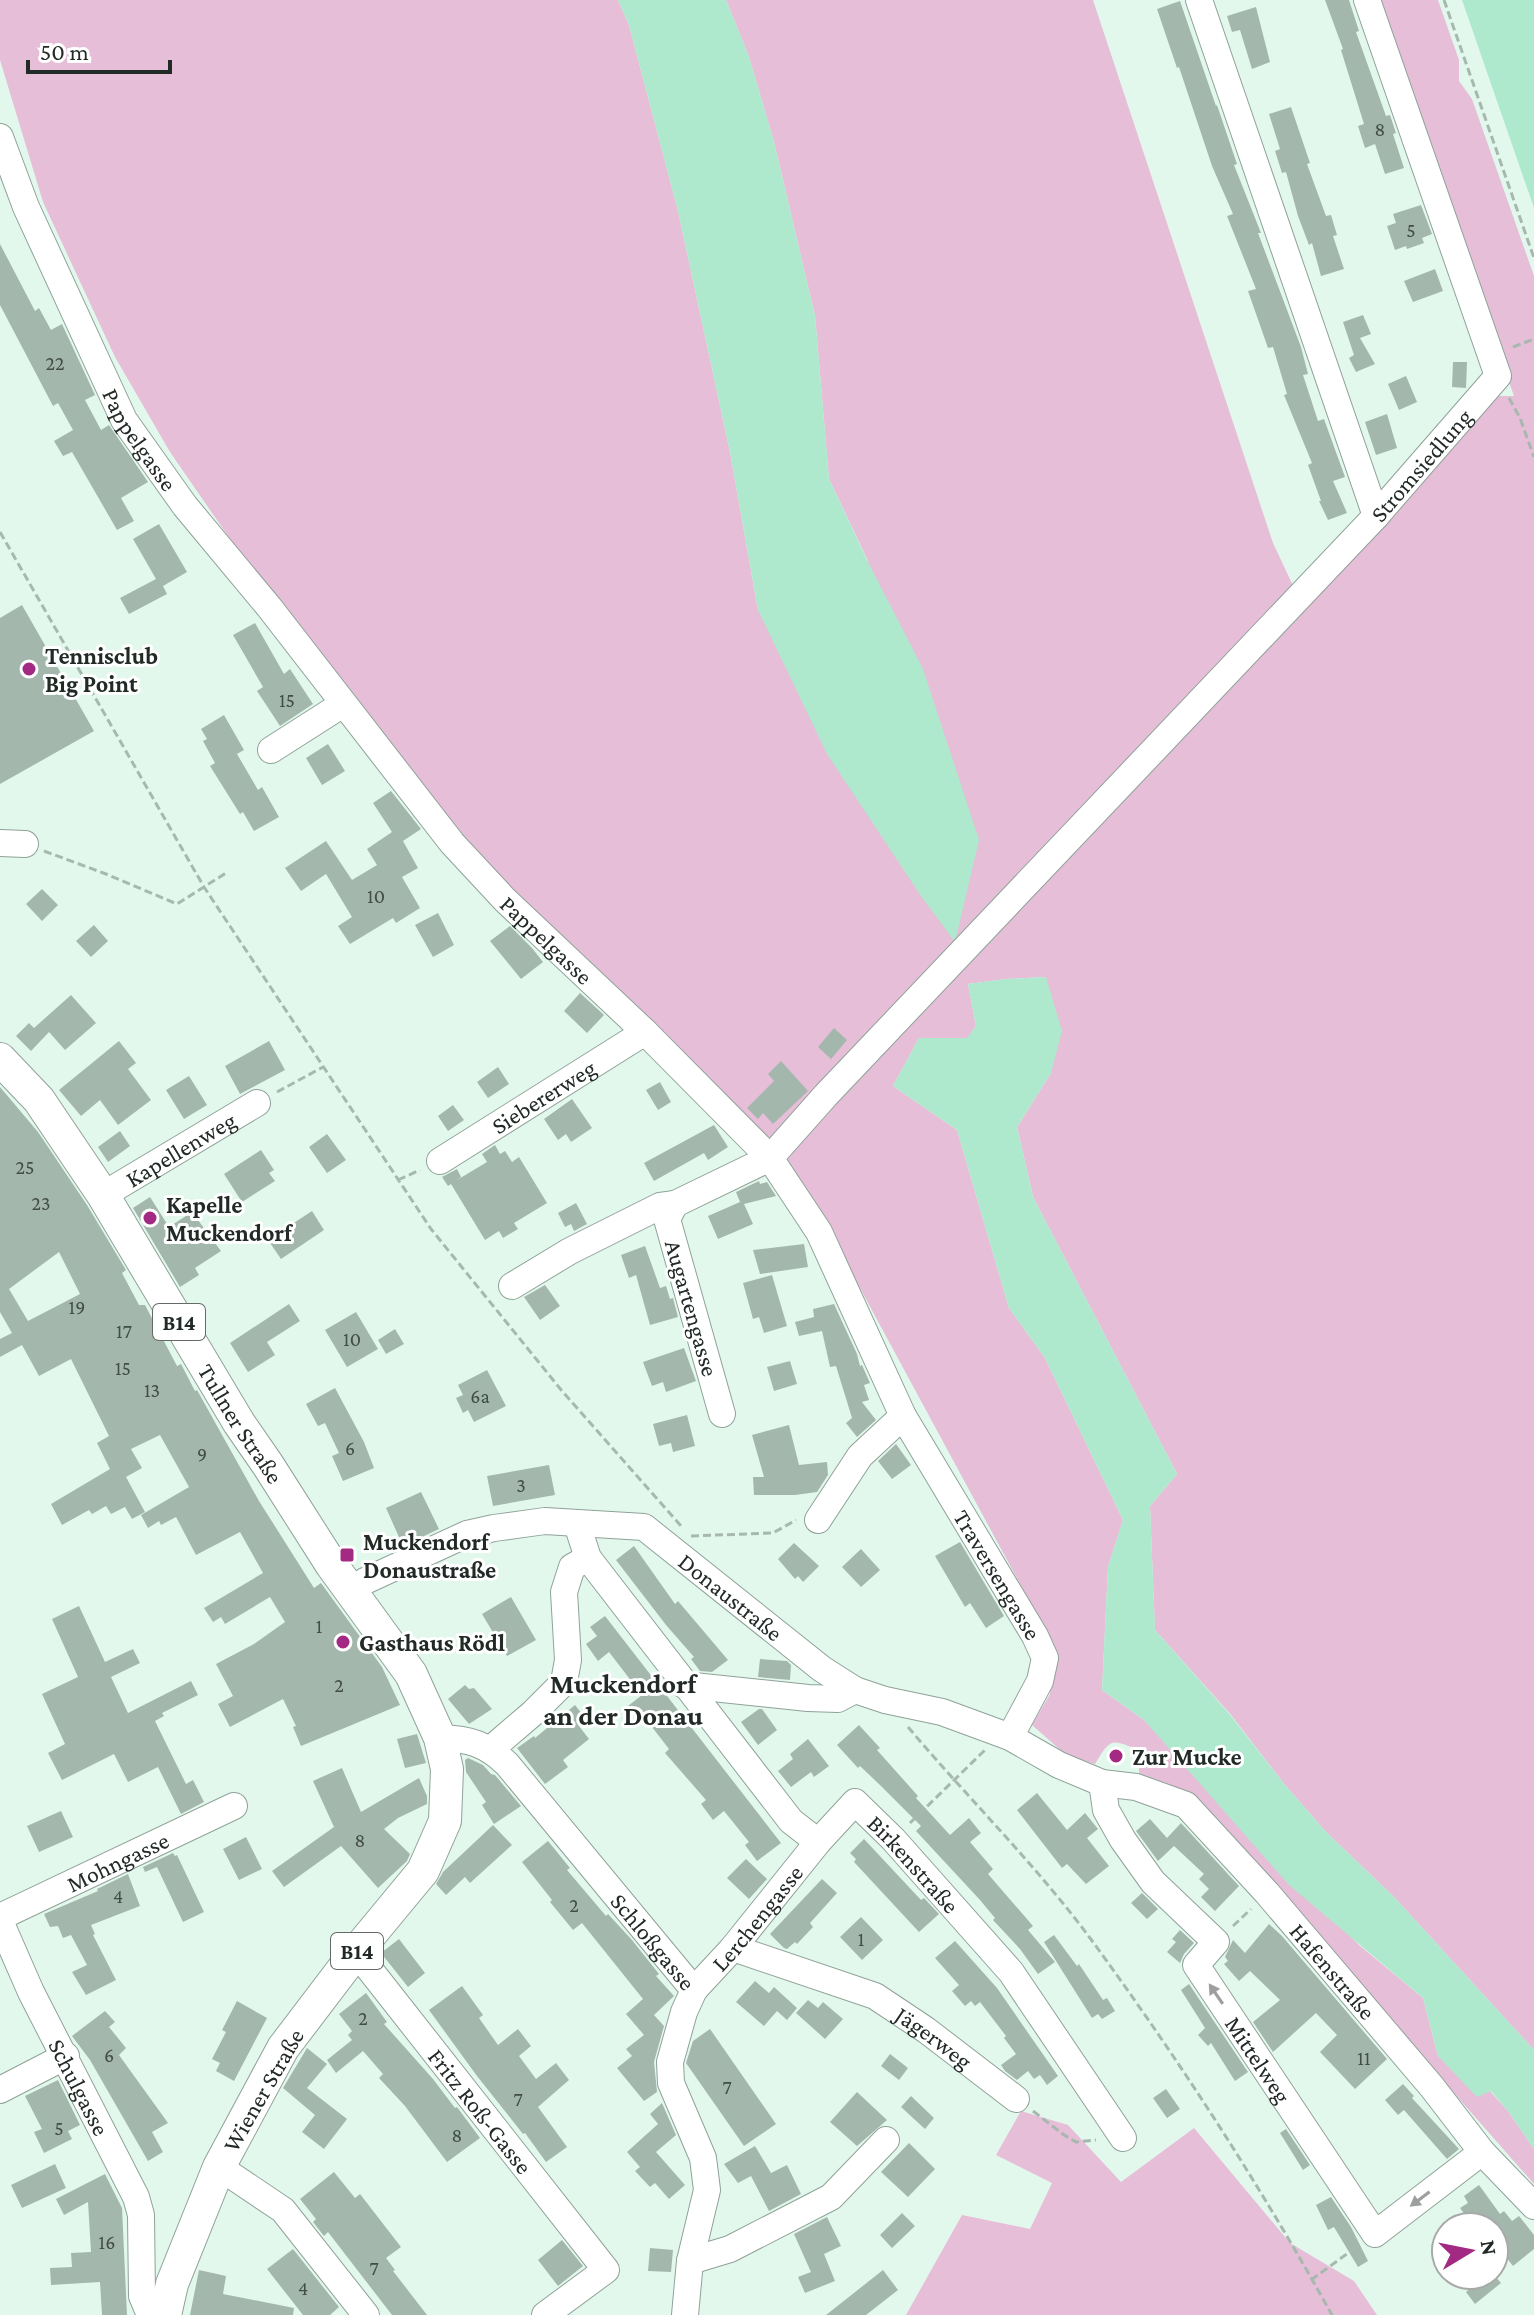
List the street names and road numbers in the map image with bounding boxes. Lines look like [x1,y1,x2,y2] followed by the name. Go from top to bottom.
[98,384,183,496] street label: Pappelgasse
[1364,403,1477,527] street label: Stromsiedlung
[495,890,599,989] street label: Pappelgasse
[486,1053,601,1139] street label: Siebererweg
[120,1105,240,1192] street label: Kapellenweg
[660,1237,724,1379] street label: Augartengasse
[153,1304,205,1340] road number: B14
[193,1358,290,1488] street label: Tullner Straße
[949,1504,1047,1644] street label: Traversengasse
[674,1547,788,1646] street label: Donaustraße
[863,1809,965,1918] street label: Birkenstraße
[62,1826,173,1897] street label: Mohngasse
[706,1859,808,1976] street label: Lerchengasse
[606,1887,701,1995] street label: Schloßgasse
[1285,1917,1382,2024] street label: Hafenstraße
[331,1933,383,1969] road number: B14
[889,1999,978,2074] street label: Jägerweg
[1220,2011,1297,2108] street label: Mittelweg
[217,2024,309,2156] street label: Wiener Straße
[44,2034,116,2140] street label: Schulgasse
[423,2043,538,2179] street label: Fritz Roß-Gasse

